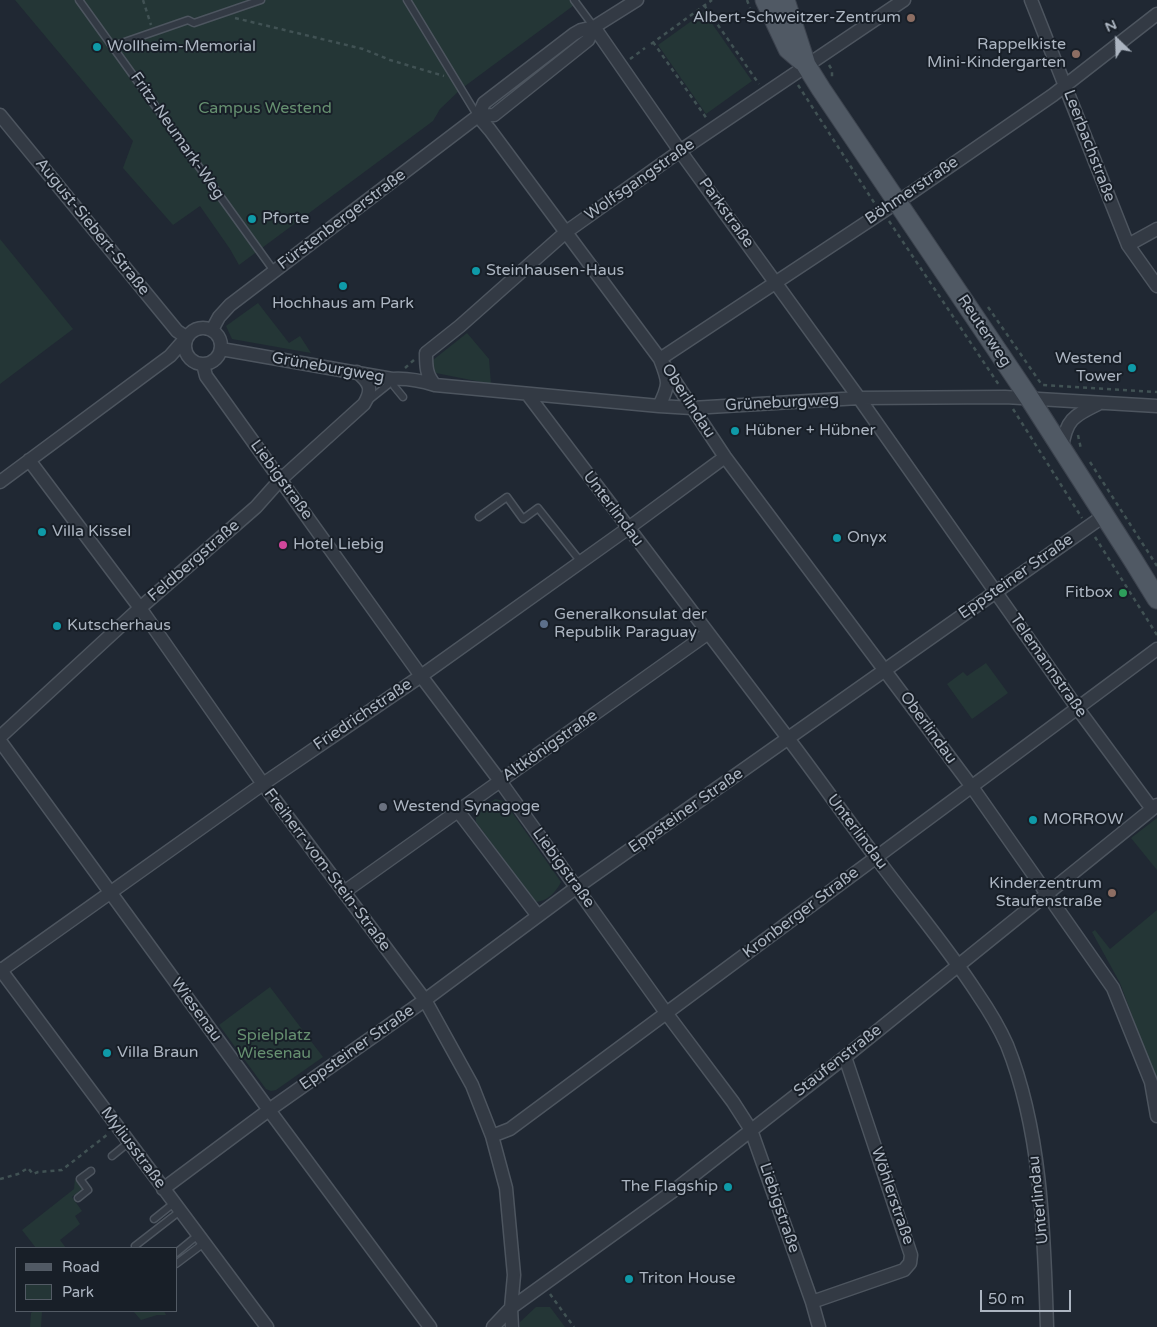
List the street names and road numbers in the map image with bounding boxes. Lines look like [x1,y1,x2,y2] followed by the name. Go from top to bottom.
[126,69,228,203] street label: Fritz-Neumark-Weg
[1059,87,1119,205] street label: Leerbachstraße
[581,135,699,225] street label: Wolfsgangstraße
[862,153,962,229] street label: Böhmerstraße
[31,154,153,300] street label: August-Siebert-Straße
[274,166,410,274] street label: Fürstenbergerstraße
[694,174,758,252] street label: Parkstraße
[953,291,1015,371] street label: Reuterweg
[270,349,386,387] street label: Grüneburgweg
[657,360,719,442] street label: Oberlindau
[724,390,840,416] street label: Grüneburgweg
[246,436,316,524] street label: Liebigstraße
[579,468,647,550] street label: Unterlindau
[144,516,244,606] street label: Feldbergstraße
[955,530,1077,624] street label: Eppsteiner Straße
[1005,611,1091,721] street label: Telemannstraße
[310,675,416,755] street label: Friedrichstraße
[895,688,961,768] street label: Oberlindau
[499,706,601,786] street label: Altkönigstraße
[625,764,747,858] street label: Eppsteiner Straße
[260,785,394,955] street label: Freiherr-vom-Stein-Straße
[823,791,891,873] street label: Unterlindau
[528,824,598,912] street label: Liebigstraße
[739,863,863,963] street label: Kronberger Straße
[166,974,226,1046] street label: Wiesenau
[296,1001,418,1095] street label: Eppsteiner Straße
[790,1021,886,1101] street label: Staufenstraße
[96,1104,170,1192] street label: Myliusstraße
[866,1145,918,1247] street label: Wöhlerstraße
[1025,1155,1053,1245] street label: Unterlindau
[755,1160,803,1256] street label: Liebigstraße

